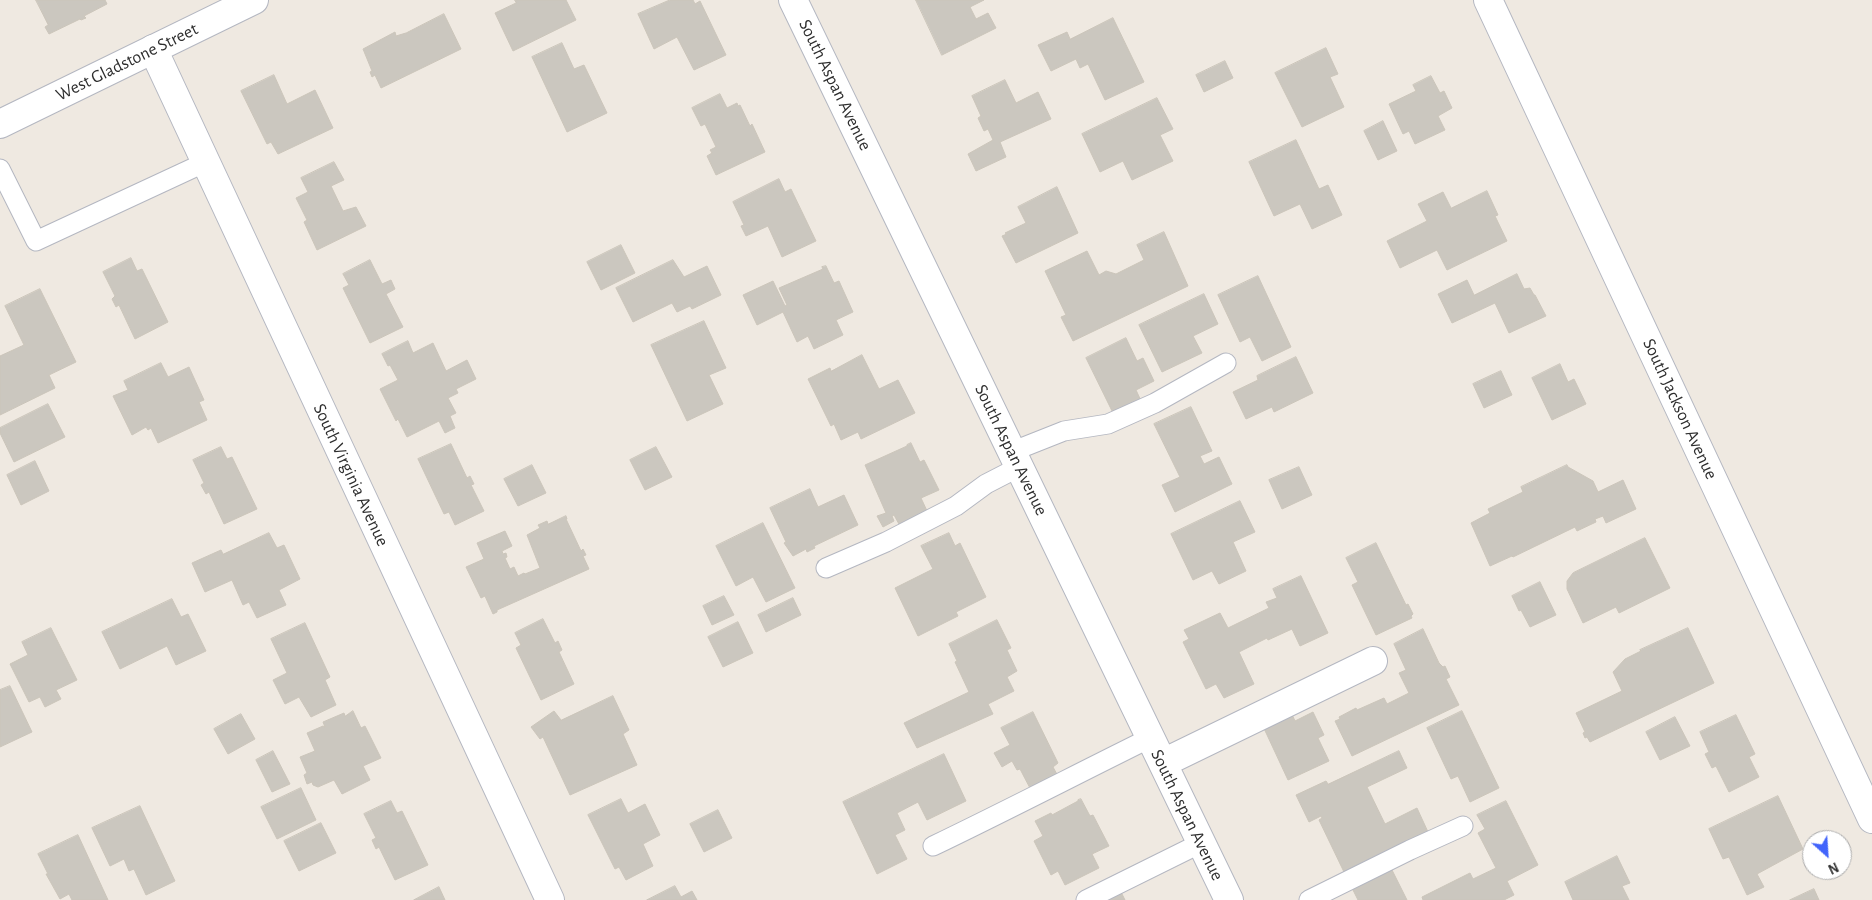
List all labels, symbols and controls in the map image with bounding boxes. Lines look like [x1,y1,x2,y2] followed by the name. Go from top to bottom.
[794,16,876,154] street label: South Aspan Avenue
[52,18,202,106] street label: West Gladstone Street
[1638,335,1722,483] street label: South Jackson Avenue
[970,381,1052,519] street label: South Aspan Avenue
[308,400,394,550] street label: South Virginia Avenue
[1146,746,1228,884] street label: South Aspan Avenue
[1802,830,1852,880] north arrow
[1826,859,1841,876] text: N

